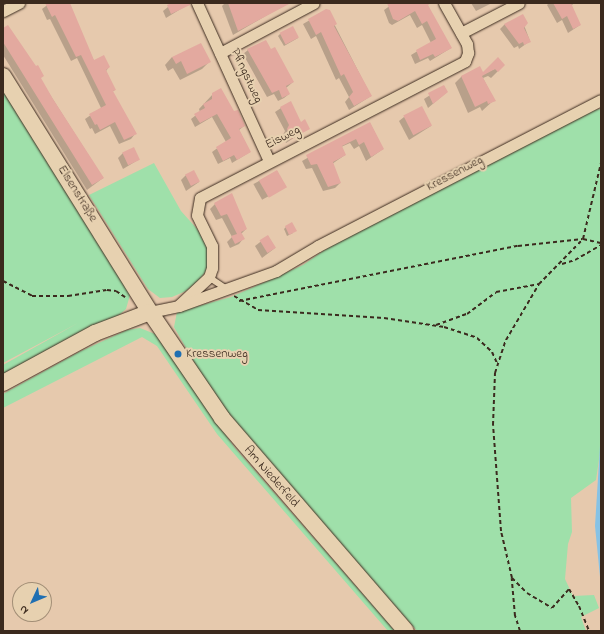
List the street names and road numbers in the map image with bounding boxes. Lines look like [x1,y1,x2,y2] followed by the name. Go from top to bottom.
[227,46,265,106] street label: Pfingstweg
[263,123,303,153] street label: Eisweg
[424,153,486,195] street label: Kressenweg
[54,163,100,225] street label: Elsenstraße
[240,443,302,511] street label: Am Niederfeld

